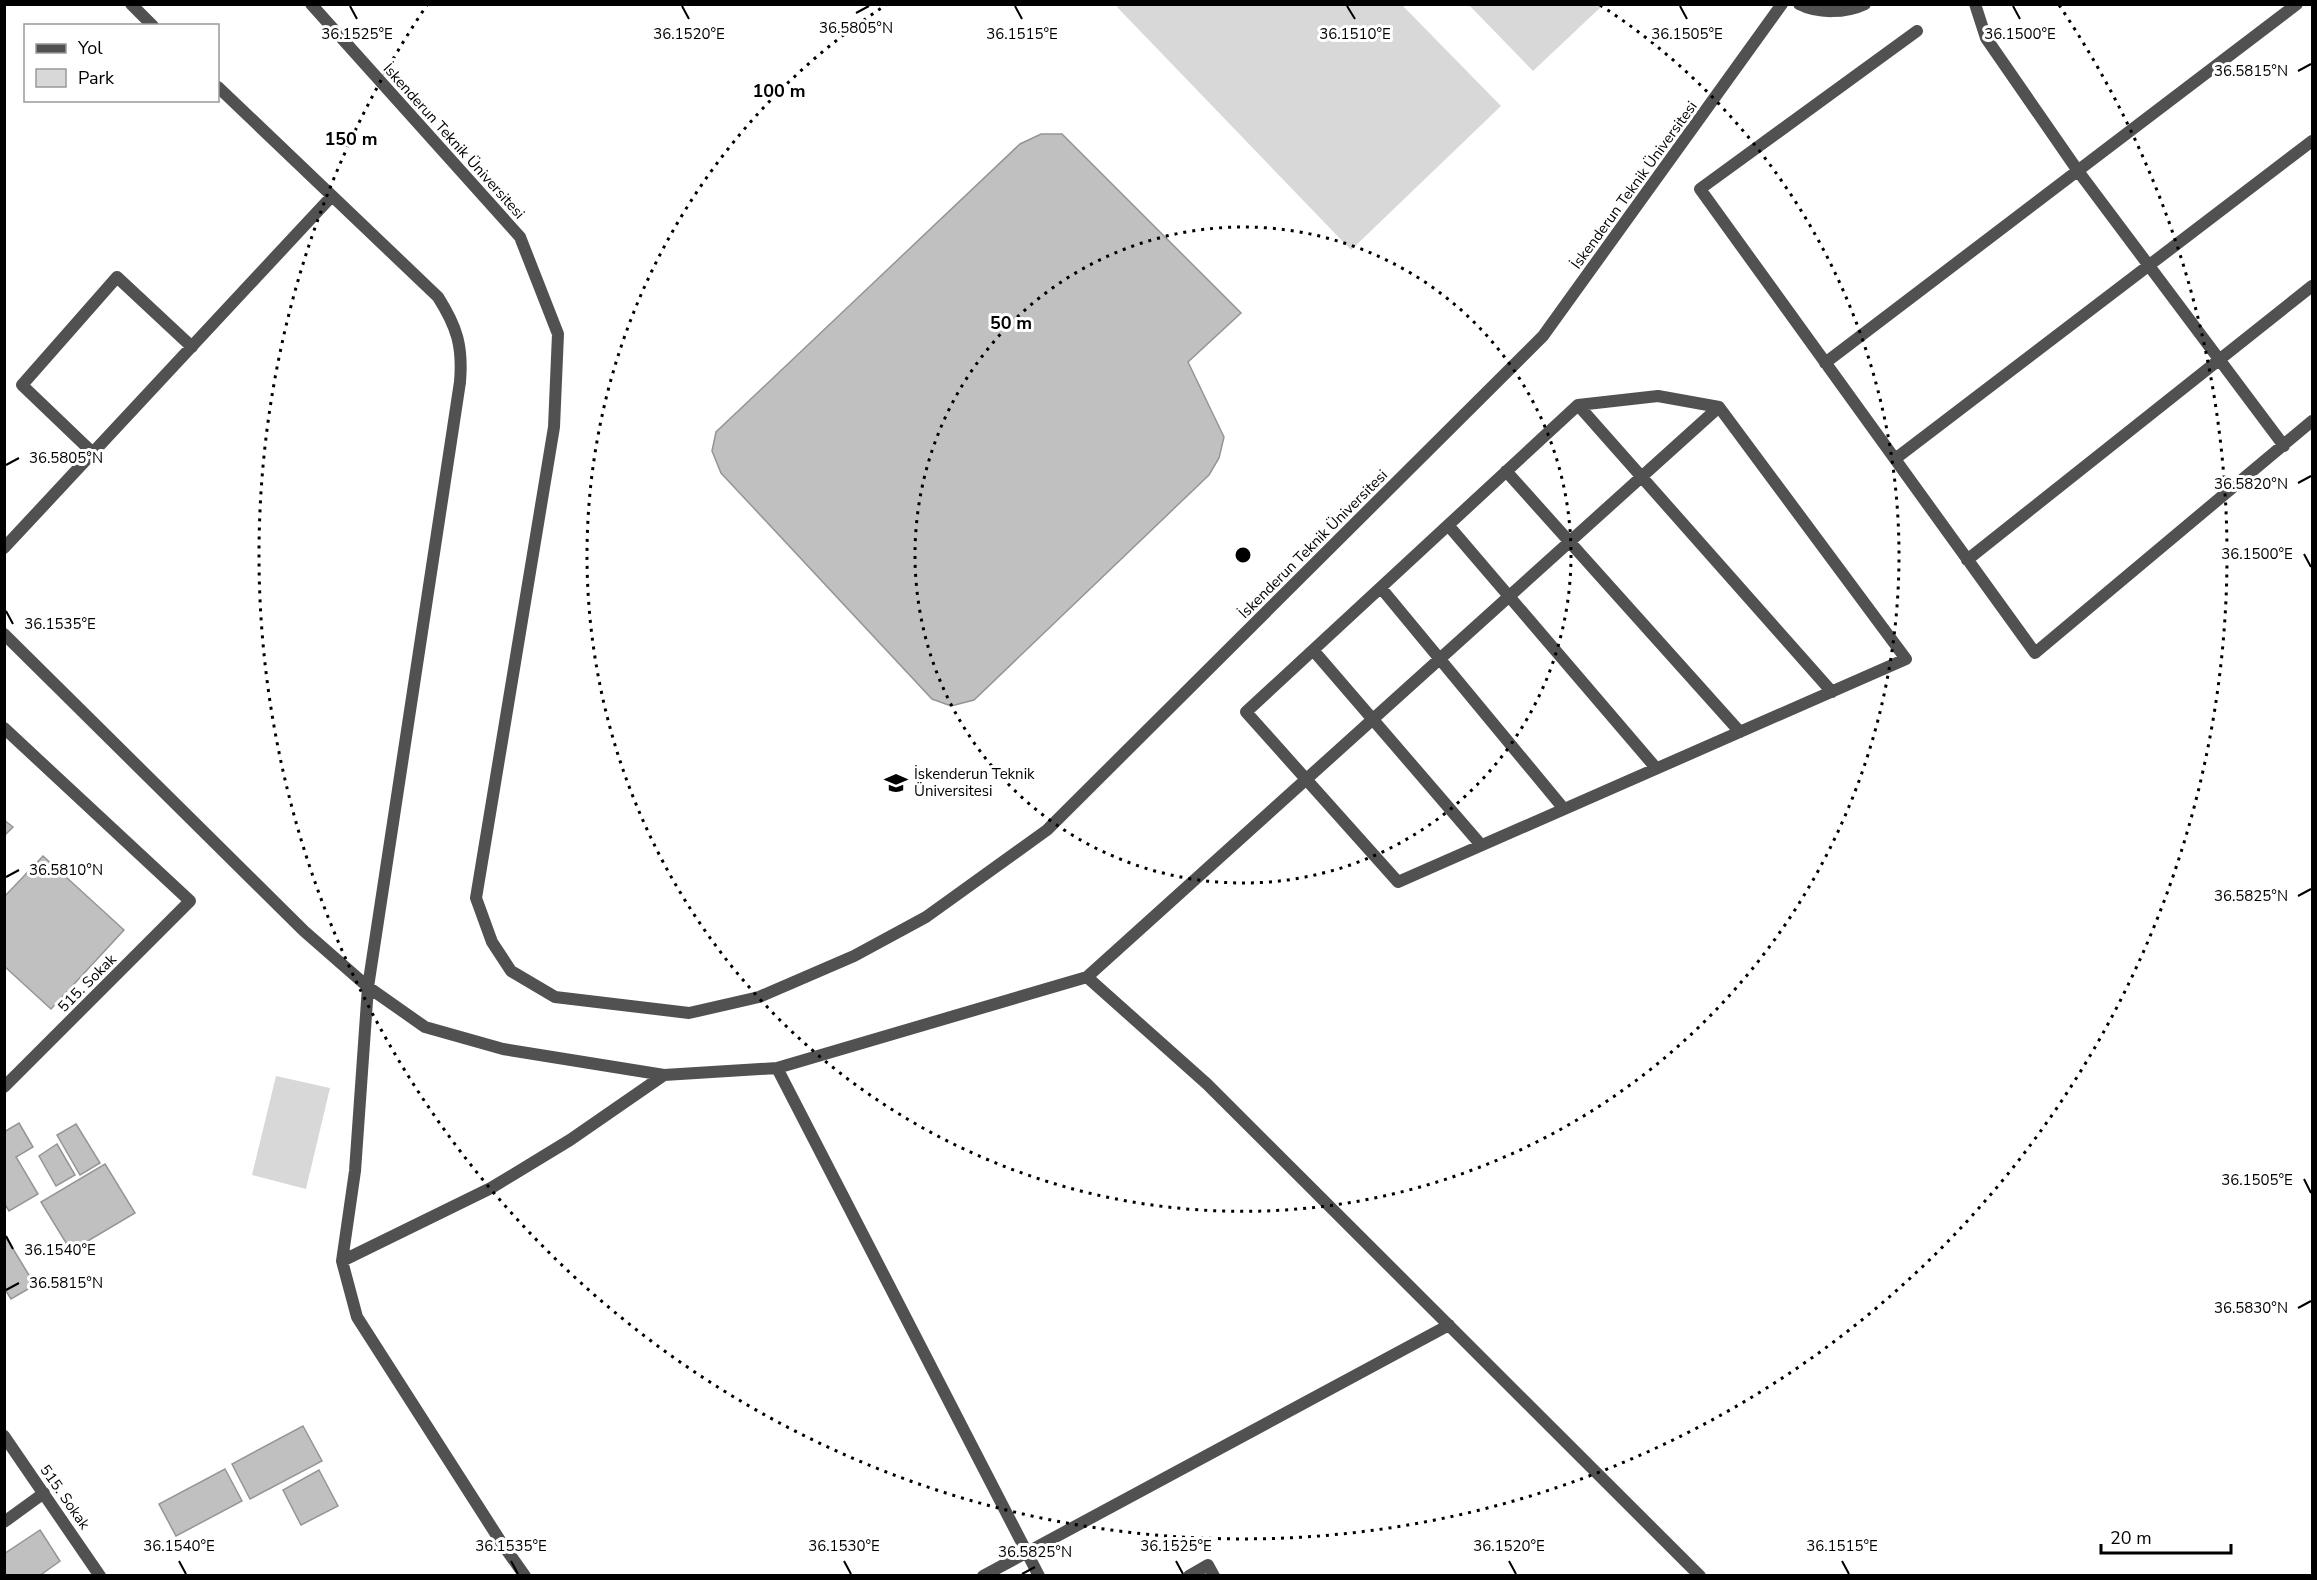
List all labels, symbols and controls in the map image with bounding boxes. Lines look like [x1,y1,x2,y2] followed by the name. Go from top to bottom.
[819,18,893,38] text: 36.5805°N
[24,24,219,102] legend
[321,24,393,44] text: 36.1525°E
[653,24,725,44] text: 36.1520°E
[986,24,1058,44] text: 36.1515°E
[1319,24,1391,44] text: 36.1510°E
[1651,24,1723,44] text: 36.1505°E
[1984,24,2056,44] text: 36.1500°E
[77,36,103,60] text: Yol
[379,59,529,223] street label: İskenderun Teknik Üniversitesi
[2214,61,2288,81] text: 36.5815°N
[78,66,115,90] text: Park
[752,79,806,103] text: 100 m
[1566,97,1702,273] street label: İskenderun Teknik Üniversitesi
[324,127,378,151] text: 150 m
[990,311,1032,335] text: 50 m
[29,448,103,468] text: 36.5805°N
[1234,465,1392,623] street label: İskenderun Teknik Üniversitesi
[2214,474,2288,494] text: 36.5820°N
[2221,544,2293,564] text: 36.1500°E
[1233,545,1253,565] centre of rings
[24,614,96,634] text: 36.1535°E
[914,764,1035,801] place label: İskenderun Teknik Üniversitesi
[883,770,909,796] school or university icon: İskenderun Teknik Üniversitesi
[29,860,103,880] text: 36.5810°N
[2214,886,2288,906] text: 36.5825°N
[54,949,121,1016] street label: 515. Sokak
[2221,1170,2293,1190] text: 36.1505°E
[24,1240,96,1260] text: 36.1540°E
[29,1273,103,1293] text: 36.5815°N
[2214,1298,2288,1318] text: 36.5830°N
[35,1461,95,1534] street label: 515. Sokak
[2101,1517,2232,1555] scale bar
[2110,1526,2152,1550] text: 20 m
[143,1536,215,1556] text: 36.1540°E
[475,1536,547,1556] text: 36.1535°E
[808,1536,880,1556] text: 36.1530°E
[1140,1536,1212,1556] text: 36.1525°E
[1473,1536,1545,1556] text: 36.1520°E
[1806,1536,1878,1556] text: 36.1515°E
[998,1542,1072,1562] text: 36.5825°N

